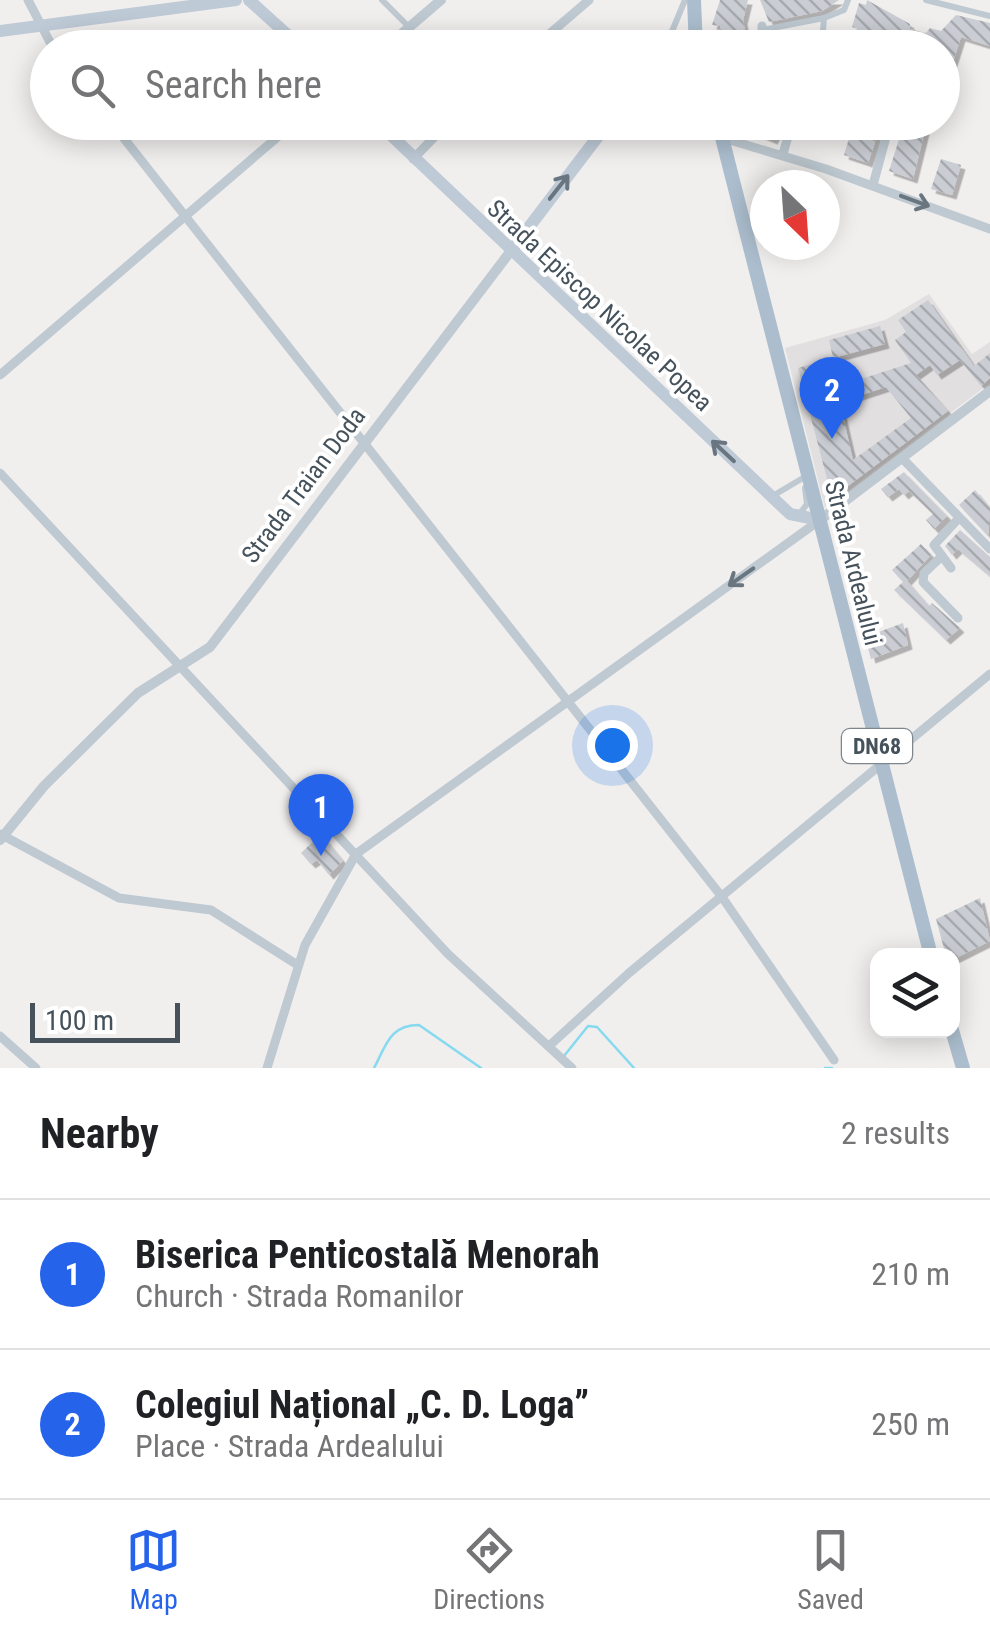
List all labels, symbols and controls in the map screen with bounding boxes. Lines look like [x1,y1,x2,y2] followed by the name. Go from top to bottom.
[30,30,960,140] search box
[65,58,120,113] icon: search
[145,63,322,107] text: Search here
[750,170,840,260] north arrow
[549,174,570,201] one-way arrow
[900,193,930,211] one-way arrow
[481,194,718,417] street label: Strada Episcop Nicolae Popea
[800,356,864,439] pin: 2
[236,402,371,569] street label: Strada Traian Doda
[711,439,735,463] one-way arrow
[819,478,888,649] street label: Strada Ardealului
[728,566,756,587] one-way arrow
[587,720,638,771] your location
[842,729,912,763] road number: DN68
[288,774,354,856] pin: 1
[870,948,960,1038] map controls
[870,948,960,1038] button: layers
[30,998,180,1042] scale bar
[45,1004,114,1037] text: 100 m
[40,1109,159,1158] text: Nearby
[841,1114,950,1152] text: 2 results
[135,1233,600,1277] text: Biserica Penticostală Menorah
[64,1255,81,1293] text: 1
[871,1255,950,1293] text: 210 m
[135,1277,464,1315] text: Church · Strada Romanilor
[135,1383,589,1427] text: Colegiul Național „C. D. Loga”
[64,1405,81,1443] text: 2
[871,1405,950,1443] text: 250 m
[135,1427,444,1465] text: Place · Strada Ardealului
[126,1523,181,1616] tab: Map
[433,1523,545,1616] tab: Directions
[797,1523,864,1616] tab: Saved

